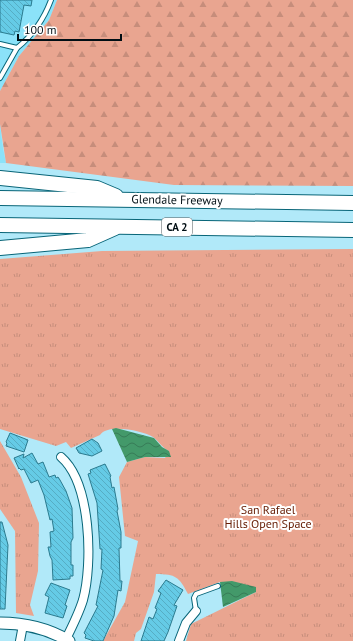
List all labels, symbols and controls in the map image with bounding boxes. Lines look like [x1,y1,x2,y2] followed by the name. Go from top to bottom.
[18,16,121,42] scale bar
[24,22,57,37] text: 100 m
[131,191,223,208] street label: Glendale Freeway
[162,218,192,236] road number: CA 2
[224,502,312,531] park label: San Rafael Hills Open Space

